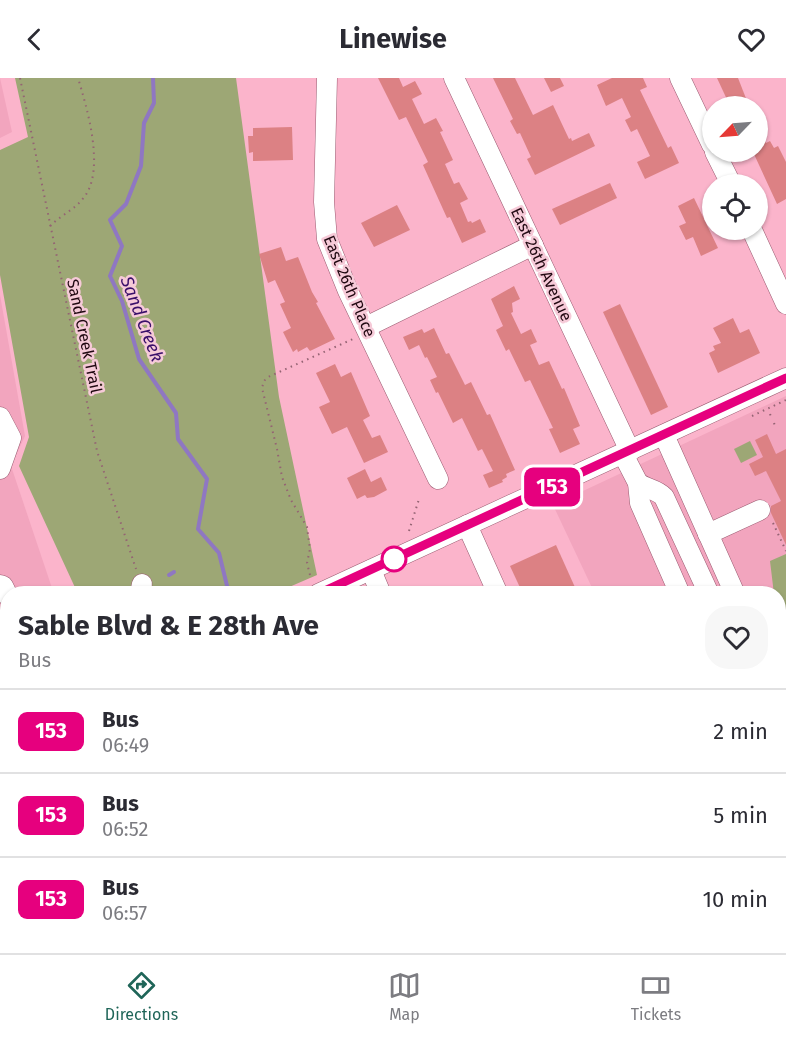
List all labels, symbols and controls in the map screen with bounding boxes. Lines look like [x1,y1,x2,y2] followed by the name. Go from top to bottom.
[18,23,51,56] icon: back
[339,23,447,55] text: Linewise
[735,23,768,56] icon: heart
[702,96,768,162] north arrow
[702,96,768,240] map controls
[702,174,768,240] button: locate
[507,204,576,324] street label: East 26th Avenue
[320,232,380,340] street label: East 26th Place
[115,272,168,365] water label: Sand Creek
[63,277,106,395] street label: Sand Creek Trail
[518,468,586,506] line badge: 153
[536,474,568,500] text: 153
[381,546,407,572] unlabelled marker
[705,606,768,669] button: heart
[18,609,319,642] text: Sable Blvd & E 28th Ave
[18,648,51,672] text: Bus
[102,706,139,733] text: Bus
[35,718,67,744] text: 153
[713,718,768,745] text: 2 min
[102,733,149,757] text: 06:49
[102,790,139,817] text: Bus
[35,802,67,828] text: 153
[713,802,768,829] text: 5 min
[102,817,148,841] text: 06:52
[102,874,139,901] text: Bus
[35,886,67,912] text: 153
[702,886,768,913] text: 10 min
[102,901,147,925] text: 06:57
[105,969,178,1024] tab: Directions
[388,969,421,1024] tab: Map
[631,969,681,1024] tab: Tickets

